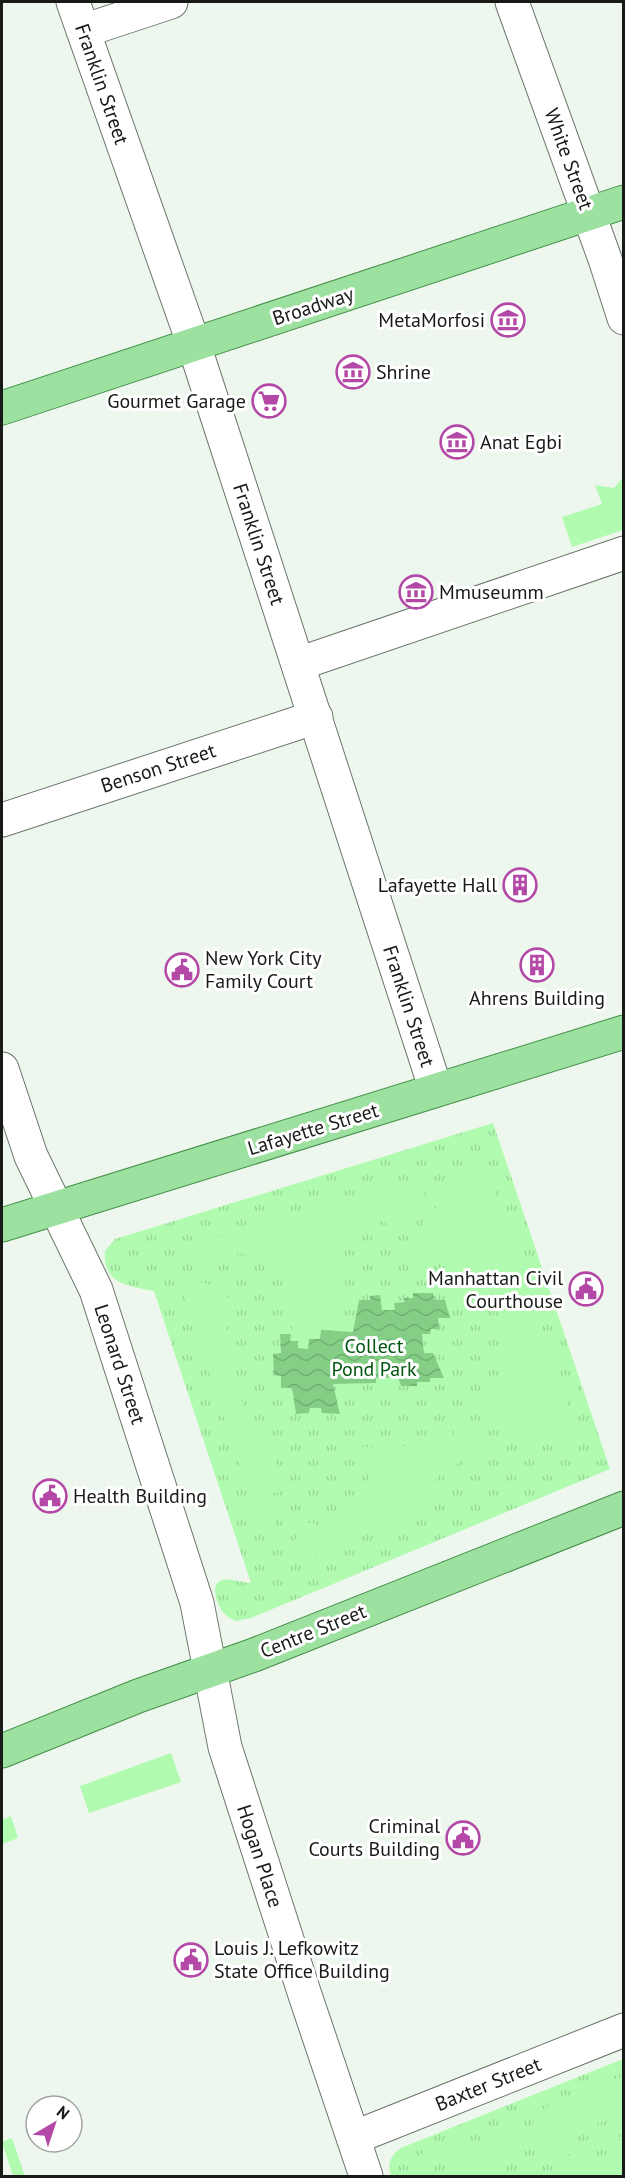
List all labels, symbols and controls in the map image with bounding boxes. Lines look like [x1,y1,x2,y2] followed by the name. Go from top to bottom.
[69,20,135,148] street label: Franklin Street
[539,105,599,213] street label: White Street
[269,280,358,331] street label: Broadway
[490,302,526,338] museum icon: MetaMorfosi
[378,307,485,333] place label: MetaMorfosi
[335,354,371,390] museum icon: Shrine
[376,359,431,385] place label: Shrine
[251,383,287,419] supermarket icon: Gourmet Garage
[107,388,246,414] place label: Gourmet Garage
[439,424,475,460] museum icon: Anat Egbi
[480,429,562,455] place label: Anat Egbi
[227,480,291,608] street label: Franklin Street
[398,574,434,610] museum icon: Mmuseumm
[439,579,544,605] place label: Mmuseumm
[97,737,219,799] street label: Benson Street
[502,867,538,903] building icon: Lafayette Hall
[378,872,497,898] place label: Lafayette Hall
[377,942,441,1070] street label: Franklin Street
[205,945,322,994] place label: New York City Family Court
[519,947,555,983] building icon: Ahrens Building
[164,952,200,988] public building icon: New York City Family Court
[469,985,605,1011] place label: Ahrens Building
[244,1097,382,1161] street label: Lafayette Street
[428,1265,563,1314] place label: Manhattan Civil Courthouse
[568,1271,604,1307] public building icon: Manhattan Civil Courthouse
[88,1301,152,1428] street label: Leonard Street
[332,1333,417,1382] park label: Collect Pond Park
[32,1478,68,1514] public building icon: Health Building
[73,1483,207,1509] place label: Health Building
[256,1598,370,1664] street label: Centre Street
[231,1801,289,1911] street label: Hogan Place
[308,1813,440,1862] place label: Criminal Courts Building
[445,1820,481,1856] public building icon: Criminal Courts Building
[214,1935,390,1984] place label: Louis J. Lefkowitz State Office Building
[173,1942,209,1978] public building icon: Louis J. Lefkowitz State Office Building
[431,2051,545,2117] street label: Baxter Street
[24,2094,84,2154] north arrow
[53,2101,74,2123] text: N

